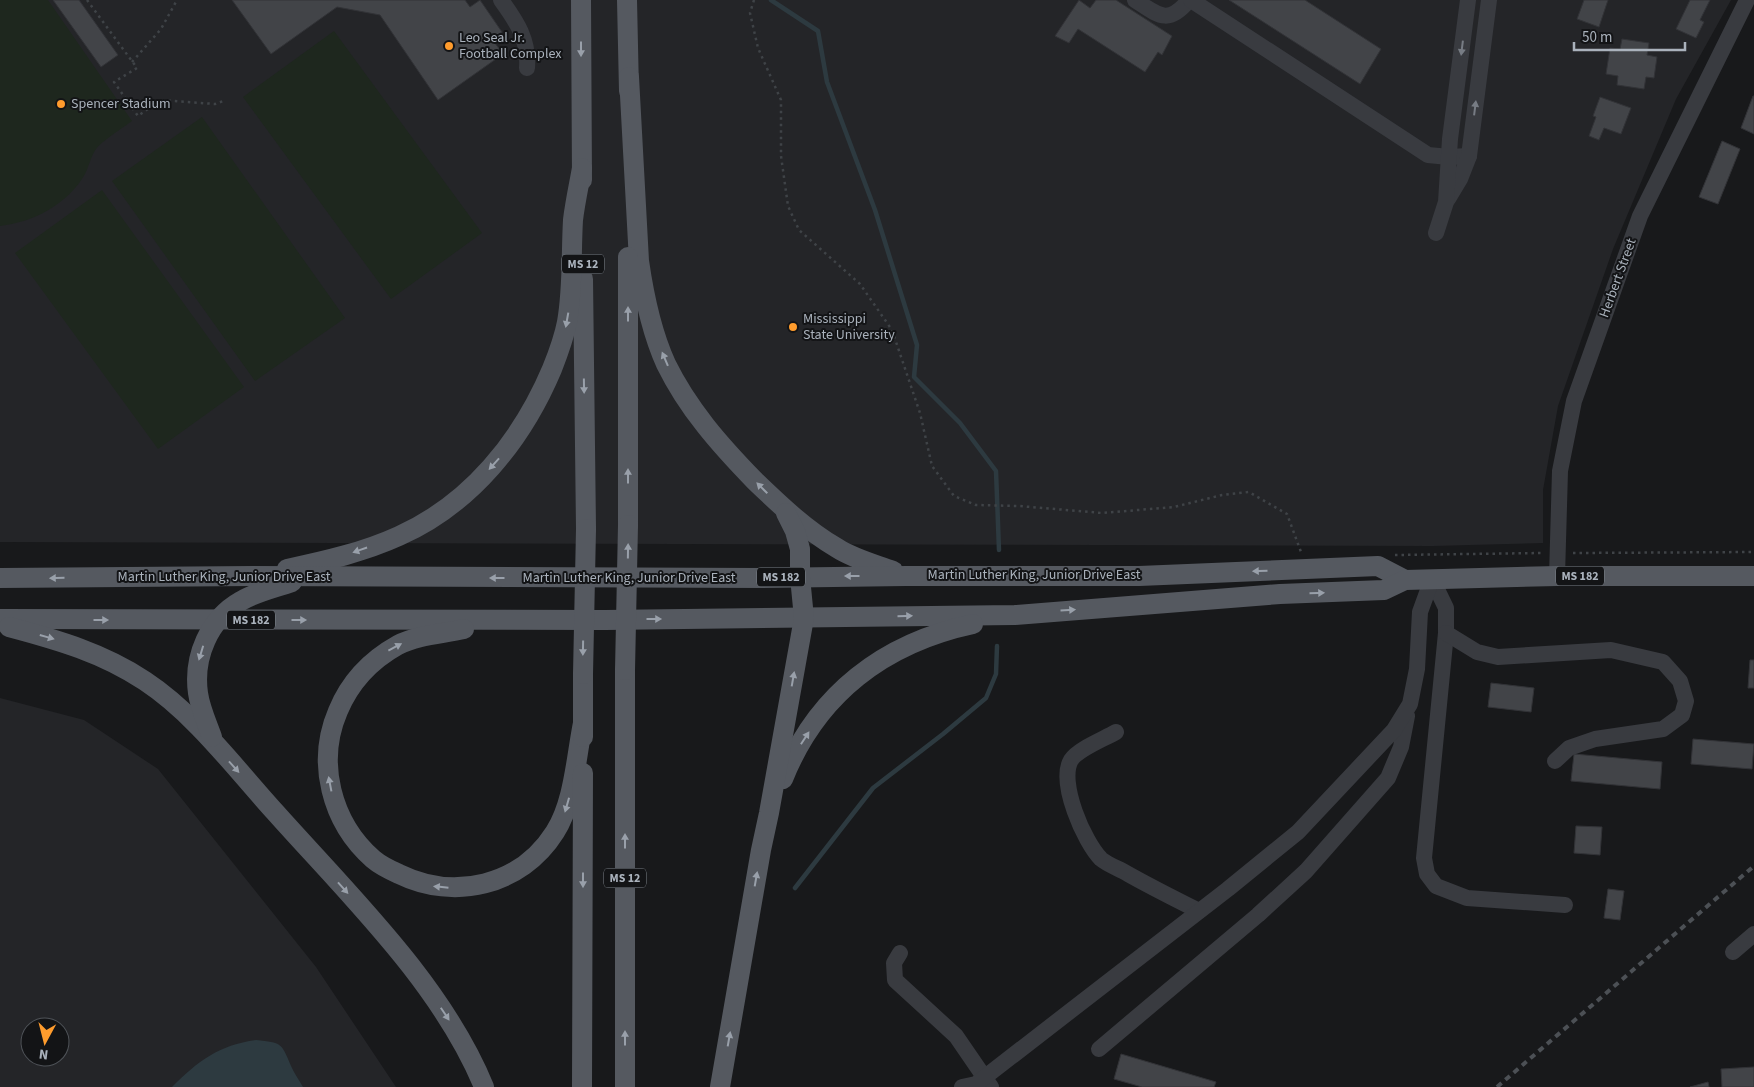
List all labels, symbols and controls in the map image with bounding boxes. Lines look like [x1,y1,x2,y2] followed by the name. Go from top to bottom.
[1574,20,1685,52] scale bar
[1582,27,1612,48] text: 50 m
[459,28,562,64] place label: Leo Seal Jr. Football Complex
[443,40,455,52] marker: Leo Seal Jr. Football Complex
[578,41,586,57] one-way arrow
[1458,41,1466,57] one-way arrow
[71,94,171,114] place label: Spencer Stadium
[55,98,67,110] marker: Spencer Stadium
[1471,100,1479,116] one-way arrow
[1594,235,1642,320] street label: Herbert Street
[562,254,604,274] road number: MS 12
[624,306,632,322] one-way arrow
[803,309,895,345] place label: Mississippi State University
[563,313,571,328] one-way arrow
[787,321,799,333] marker: Mississippi State University
[660,352,668,366] one-way arrow
[580,378,588,394] one-way arrow
[488,457,500,469] one-way arrow
[624,468,632,484] one-way arrow
[756,482,768,494] one-way arrow
[624,543,632,559] one-way arrow
[352,547,367,555] one-way arrow
[927,565,1141,585] street label: Martin Luther King, Junior Drive East
[1556,566,1604,586] road number: MS 182
[117,567,331,587] street label: Martin Luther King, Junior Drive East
[1251,567,1267,575] one-way arrow
[522,568,736,588] street label: Martin Luther King, Junior Drive East
[757,568,805,586] road number: MS 182
[844,572,860,580] one-way arrow
[48,574,64,582] one-way arrow
[489,574,505,582] one-way arrow
[1309,588,1325,596] one-way arrow
[1060,606,1076,614] one-way arrow
[227,610,275,630] road number: MS 182
[898,612,914,620] one-way arrow
[646,615,662,623] one-way arrow
[93,616,109,624] one-way arrow
[291,616,307,624] one-way arrow
[39,633,55,641] one-way arrow
[579,640,587,656] one-way arrow
[388,643,402,651] one-way arrow
[197,646,205,661] one-way arrow
[790,671,798,687] one-way arrow
[800,731,809,744] one-way arrow
[229,760,240,773] one-way arrow
[326,776,334,792] one-way arrow
[562,798,570,813] one-way arrow
[621,833,629,849] one-way arrow
[604,868,646,888] road number: MS 12
[752,870,760,886] one-way arrow
[579,872,587,888] one-way arrow
[337,882,349,894] one-way arrow
[433,883,449,891] one-way arrow
[440,1008,450,1021] one-way arrow
[20,1017,70,1067] north arrow
[621,1030,629,1046] one-way arrow
[725,1031,733,1047] one-way arrow
[38,1043,49,1064] text: N

